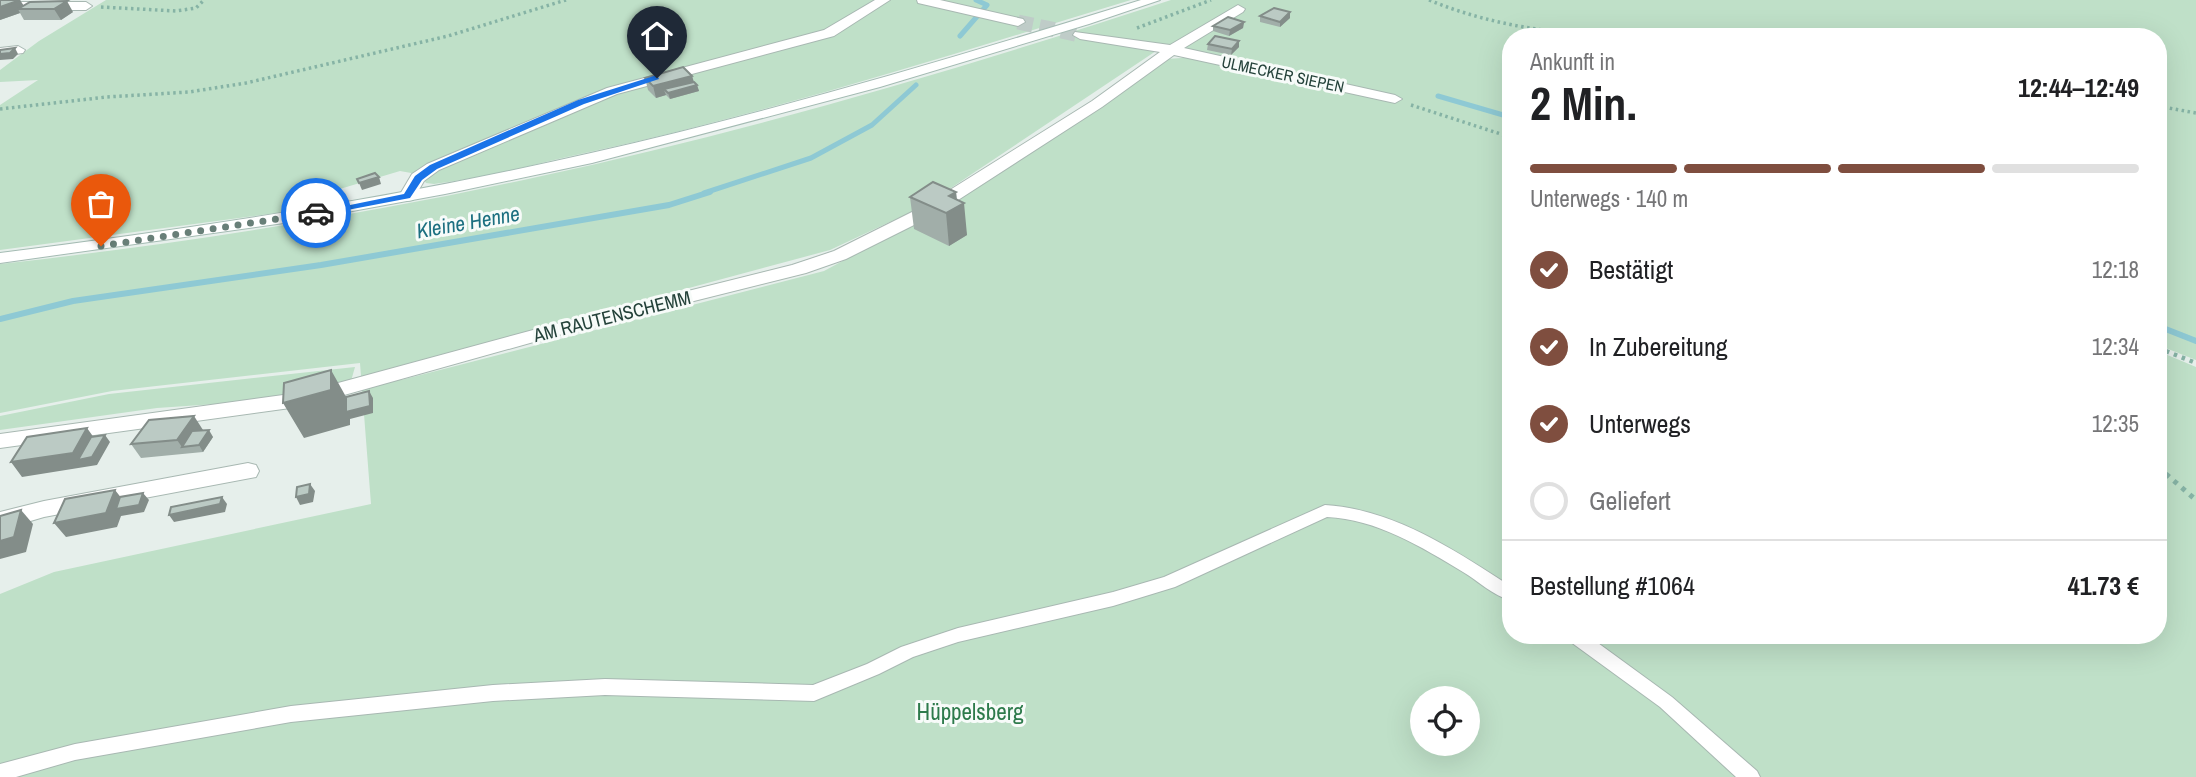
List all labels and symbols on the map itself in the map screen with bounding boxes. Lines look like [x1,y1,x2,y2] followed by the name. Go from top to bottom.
[627,6,687,78] pin
[1220,50,1346,98] street label: ULMECKER SIEPEN
[71,174,131,246] pin
[281,178,351,248] courier
[414,199,522,245] water label: Kleine Henne
[530,284,693,348] street label: AM RAUTENSCHEMM
[917,696,1024,727] park label: Hüppelsberg

